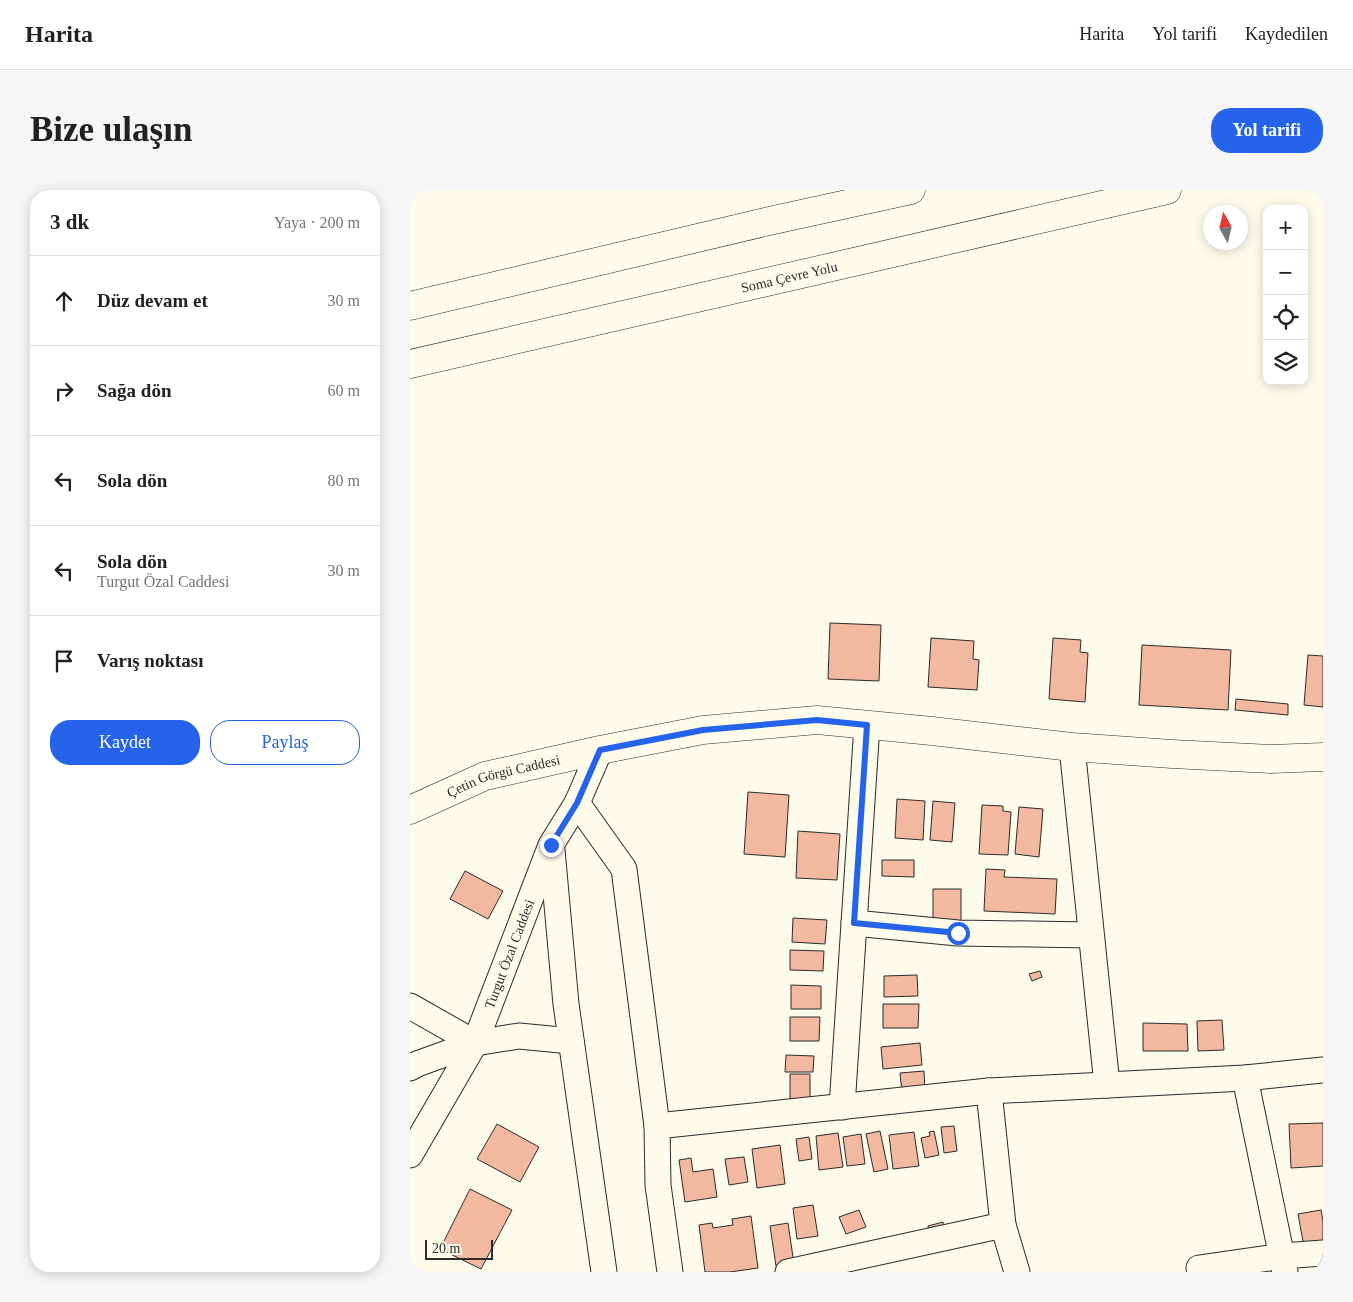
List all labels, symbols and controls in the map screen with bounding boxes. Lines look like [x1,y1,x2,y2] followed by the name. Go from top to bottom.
[25,21,93,47] text: Harita
[1079,24,1124,44] text: Harita
[1152,24,1217,44] text: Yol tarifi
[1245,24,1328,44] text: Kaydedilen
[1211,108,1323,153] button: Yol tarifi
[30,110,192,149] text: Bize ulaşın
[1203,205,1248,250] north arrow
[1263,205,1308,385] map controls
[1263,205,1308,250] button: +
[50,210,89,234] text: 3 dk
[274,214,360,231] text: Yaya · 200 m
[1263,250,1308,295] button: −
[739,259,839,295] street label: Soma Çevre Yolu
[50,287,78,315] icon: ahead
[97,290,208,311] text: Düz devam et
[328,292,360,309] text: 30 m
[1263,295,1308,340] button: locate
[1263,340,1308,385] button: layers
[50,377,78,405] icon: right
[97,380,171,401] text: Sağa dön
[328,382,360,399] text: 60 m
[50,467,78,495] icon: left
[97,470,167,491] text: Sola dön
[328,472,360,489] text: 80 m
[97,551,167,572] text: Sola dön
[50,557,78,585] icon: left
[328,562,360,579] text: 30 m
[97,573,229,590] text: Turgut Özal Caddesi
[50,647,78,675] icon: arrive
[97,650,203,671] text: Varış noktası
[50,720,200,765] button: Kaydet
[210,720,360,765] button: Paylaş
[444,752,562,800] street label: Çetin Görgü Caddesi
[540,834,563,857] route end
[481,897,537,1011] street label: Turgut Özal Caddesi
[947,922,970,945] route start
[425,1237,492,1260] scale bar
[432,1241,460,1256] text: 20 m

